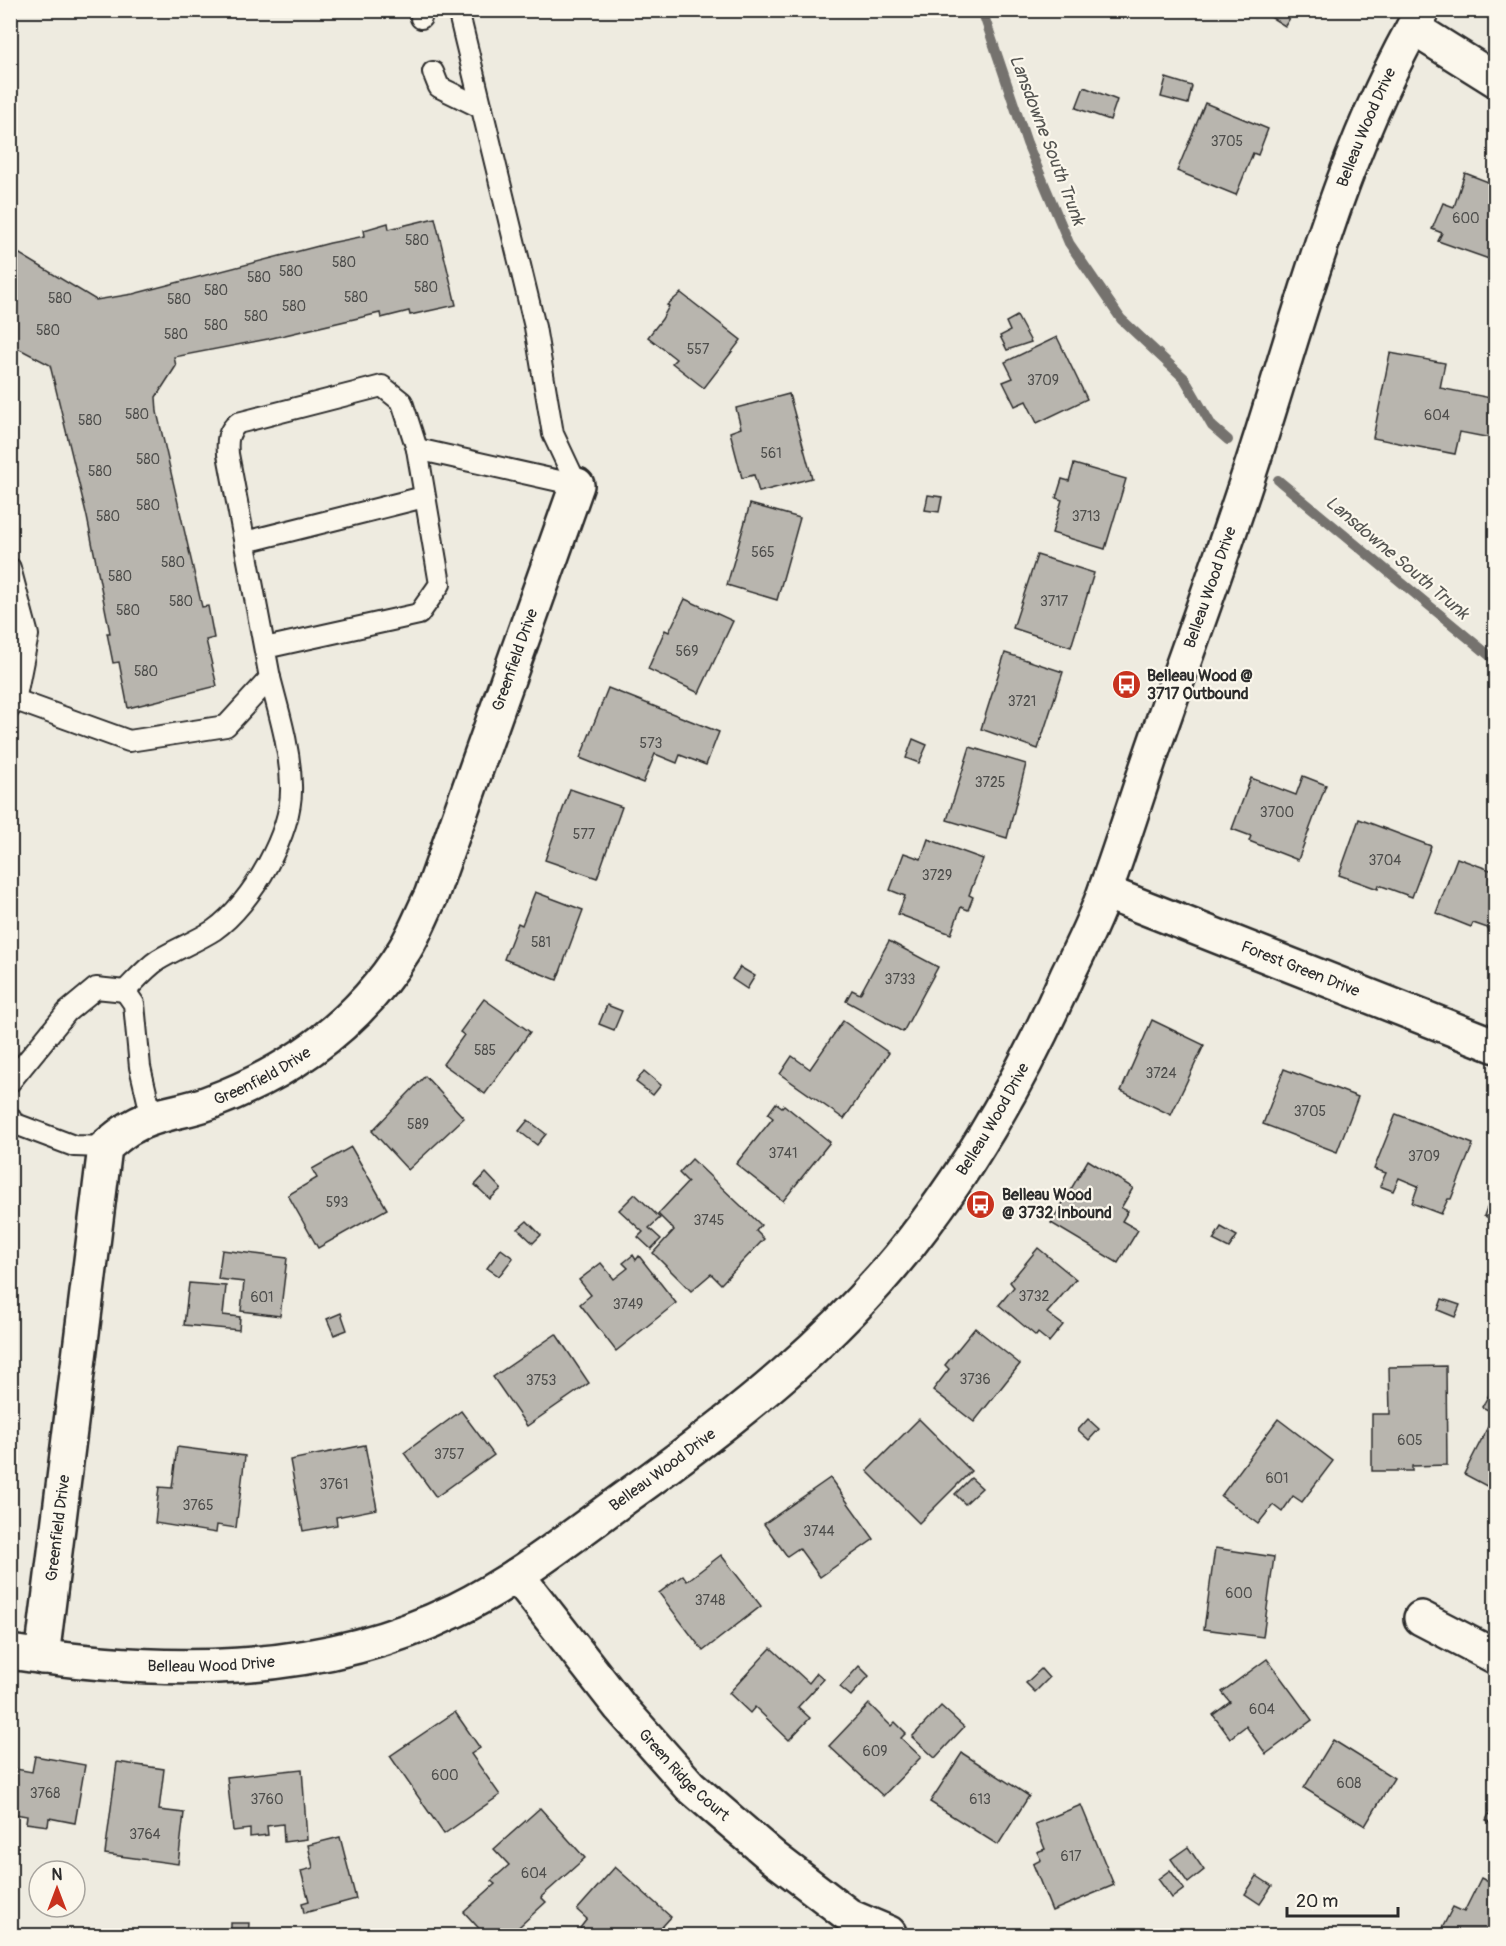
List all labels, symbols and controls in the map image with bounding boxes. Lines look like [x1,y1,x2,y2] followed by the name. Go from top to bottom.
[1004,52,1091,230] water label: Lansdowne South Trunk
[1332,64,1401,190] street label: Belleau Wood Drive
[1211,133,1243,150] house number: 3705
[1452,210,1480,227] house number: 600
[405,232,429,249] house number: 580
[332,254,356,271] house number: 580
[279,263,303,280] house number: 580
[247,269,271,286] house number: 580
[414,279,438,296] house number: 580
[204,282,228,299] house number: 580
[344,289,368,306] house number: 580
[48,290,72,307] house number: 580
[167,291,191,308] house number: 580
[282,298,306,315] house number: 580
[244,308,268,325] house number: 580
[204,317,228,334] house number: 580
[36,322,60,339] house number: 580
[164,326,188,343] house number: 580
[687,341,710,358] house number: 557
[1027,372,1059,389] house number: 3709
[125,406,149,423] house number: 580
[1424,407,1450,424] house number: 604
[78,412,102,429] house number: 580
[760,445,782,462] house number: 561
[136,451,160,468] house number: 580
[88,463,112,480] house number: 580
[1321,491,1475,626] water label: Lansdowne South Trunk
[136,497,160,514] house number: 580
[96,508,120,525] house number: 580
[1072,508,1100,525] house number: 3713
[1180,524,1241,651] street label: Belleau Wood Drive
[751,544,775,561] house number: 565
[161,554,185,571] house number: 580
[108,568,132,585] house number: 580
[169,593,193,610] house number: 580
[1040,593,1069,610] house number: 3717
[116,602,140,619] house number: 580
[488,606,542,714] street label: Greenfield Drive
[676,643,698,660] house number: 569
[134,663,158,680] house number: 580
[1147,666,1253,704] place label: Belleau Wood @ 3717 Outbound
[1110,669,1142,701] bus stop icon: Belleau Wood @ 3717 Outbound
[1008,693,1036,710] house number: 3721
[640,735,663,752] house number: 573
[975,774,1005,791] house number: 3725
[1260,804,1294,821] house number: 3700
[573,826,596,843] house number: 577
[1369,852,1401,869] house number: 3704
[922,867,952,884] house number: 3729
[531,934,551,951] house number: 581
[1238,937,1363,1001] street label: Forest Green Drive
[885,971,916,988] house number: 3733
[211,1042,315,1110] street label: Greenfield Drive
[474,1042,496,1059] house number: 585
[952,1059,1034,1180] street label: Belleau Wood Drive
[1145,1065,1177,1082] house number: 3724
[1294,1103,1326,1120] house number: 3705
[407,1116,429,1133] house number: 589
[769,1145,797,1162] house number: 3741
[1408,1148,1440,1165] house number: 3709
[1002,1185,1112,1223] place label: Belleau Wood @ 3732 Inbound
[965,1188,997,1220] bus stop icon: Belleau Wood @ 3732 Inbound
[326,1194,348,1211] house number: 593
[694,1212,724,1229] house number: 3745
[1019,1288,1050,1305] house number: 3732
[250,1289,274,1306] house number: 601
[613,1296,643,1313] house number: 3749
[959,1371,991,1388] house number: 3736
[526,1372,556,1389] house number: 3753
[605,1424,720,1516] street label: Belleau Wood Drive
[1397,1432,1423,1449] house number: 605
[434,1446,465,1463] house number: 3757
[1265,1470,1289,1487] house number: 601
[41,1473,74,1582] street label: Greenfield Drive
[320,1476,348,1493] house number: 3761
[183,1497,213,1514] house number: 3765
[803,1523,835,1540] house number: 3744
[1225,1585,1253,1602] house number: 600
[695,1592,725,1609] house number: 3748
[147,1652,276,1677] street label: Belleau Wood Drive
[1249,1701,1275,1718] house number: 604
[634,1725,734,1826] street label: Green Ridge Court
[863,1743,887,1760] house number: 609
[431,1767,459,1784] house number: 600
[1337,1775,1361,1792] house number: 608
[30,1785,60,1802] house number: 3768
[251,1791,283,1808] house number: 3760
[969,1791,991,1808] house number: 613
[129,1826,161,1843] house number: 3764
[1060,1848,1082,1865] house number: 617
[27,1859,87,1919] north arrow
[52,1865,63,1885] text: N
[521,1865,547,1882] house number: 604
[1287,1880,1398,1918] scale bar
[1296,1890,1338,1913] text: 20 m

